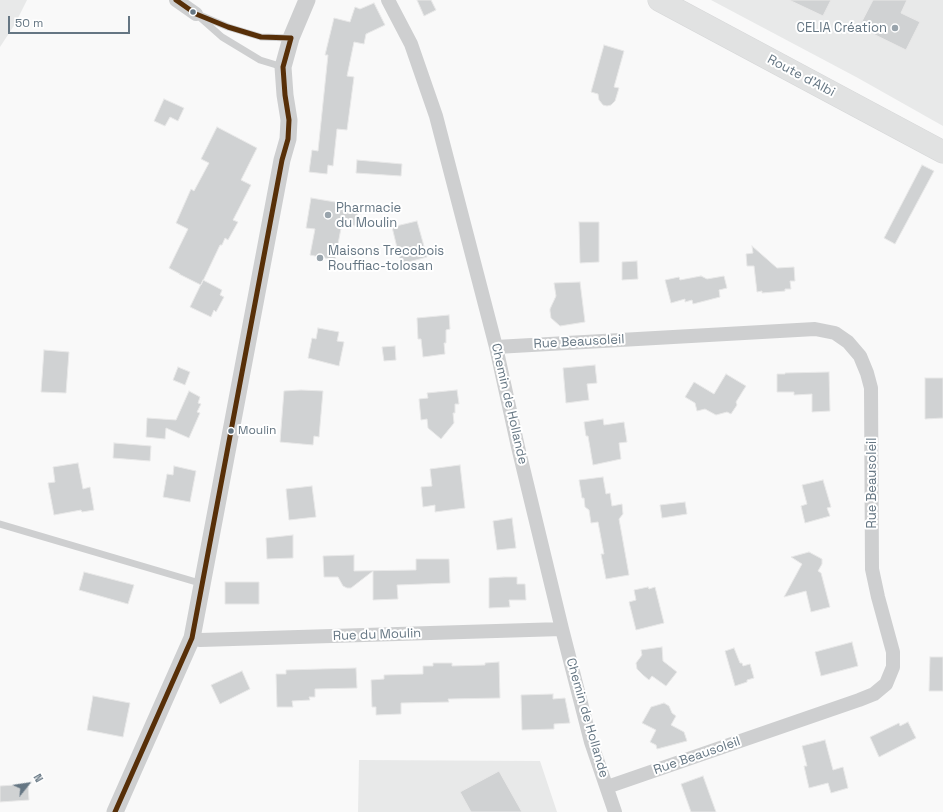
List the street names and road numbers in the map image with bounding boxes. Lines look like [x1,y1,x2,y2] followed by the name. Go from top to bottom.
[764,52,838,100] street label: Route d'Albi
[533,332,625,352] street label: Rue Beausoleil
[488,342,530,466] street label: Chemin de Hollande
[864,438,880,528] street label: Rue Beausoleil
[333,626,421,644] street label: Rue du Moulin
[562,656,612,780] street label: Chemin de Hollande
[651,734,743,778] street label: Rue Beausoleil

